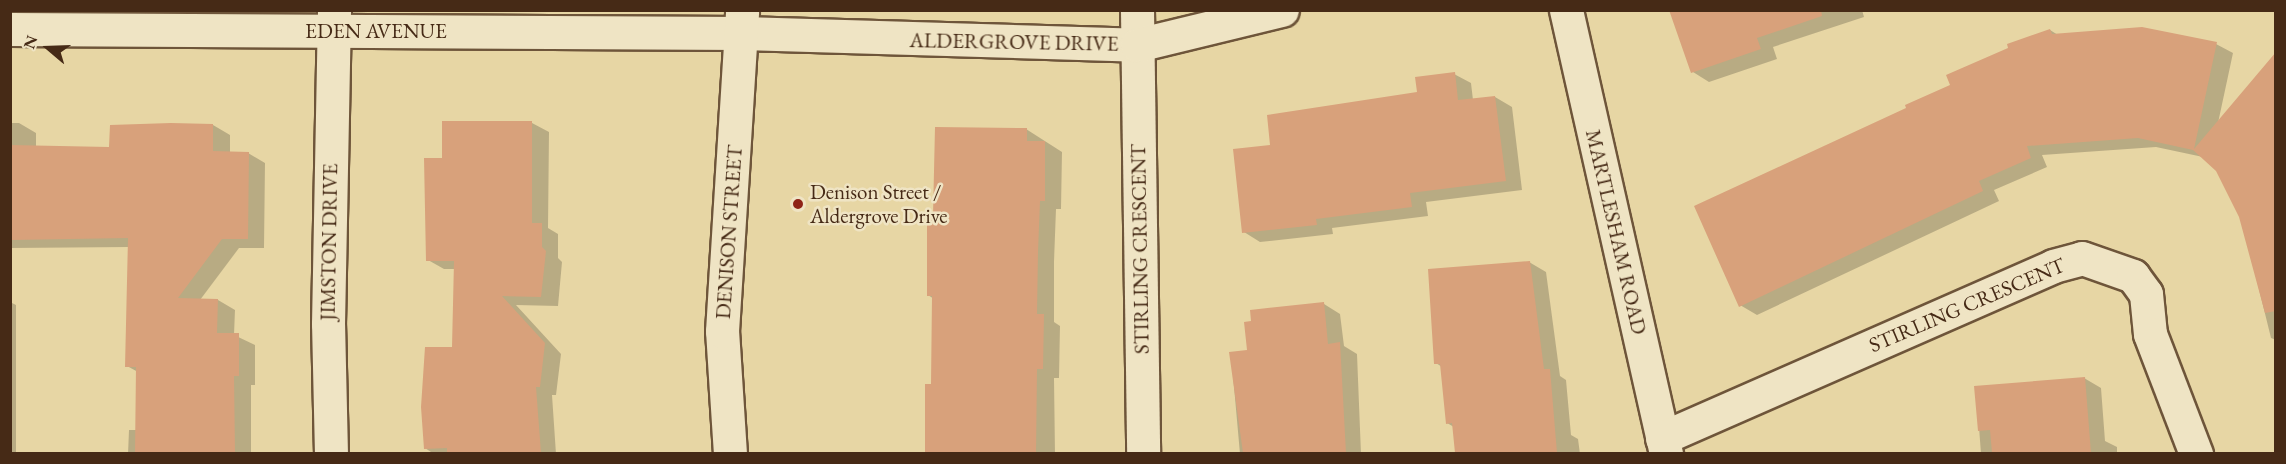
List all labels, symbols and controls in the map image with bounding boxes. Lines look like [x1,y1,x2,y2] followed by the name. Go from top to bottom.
[18,18,78,78] north arrow
[305,18,447,44] street label: EDEN AVENUE
[909,28,1119,56] street label: ALDERGROVE DRIVE
[18,32,43,52] text: N
[1580,127,1652,337] street label: MARTLESHAM ROAD
[710,144,748,320] street label: DENISON STREET
[1126,144,1154,354] street label: STIRLING CRESCENT
[315,163,343,321] street label: JIMSTON DRIVE
[810,179,948,229] place label: Denison Street / Aldergrove Drive
[791,197,805,211] marker: Denison Street / Aldergrove Drive
[1865,252,2069,358] street label: STIRLING CRESCENT

